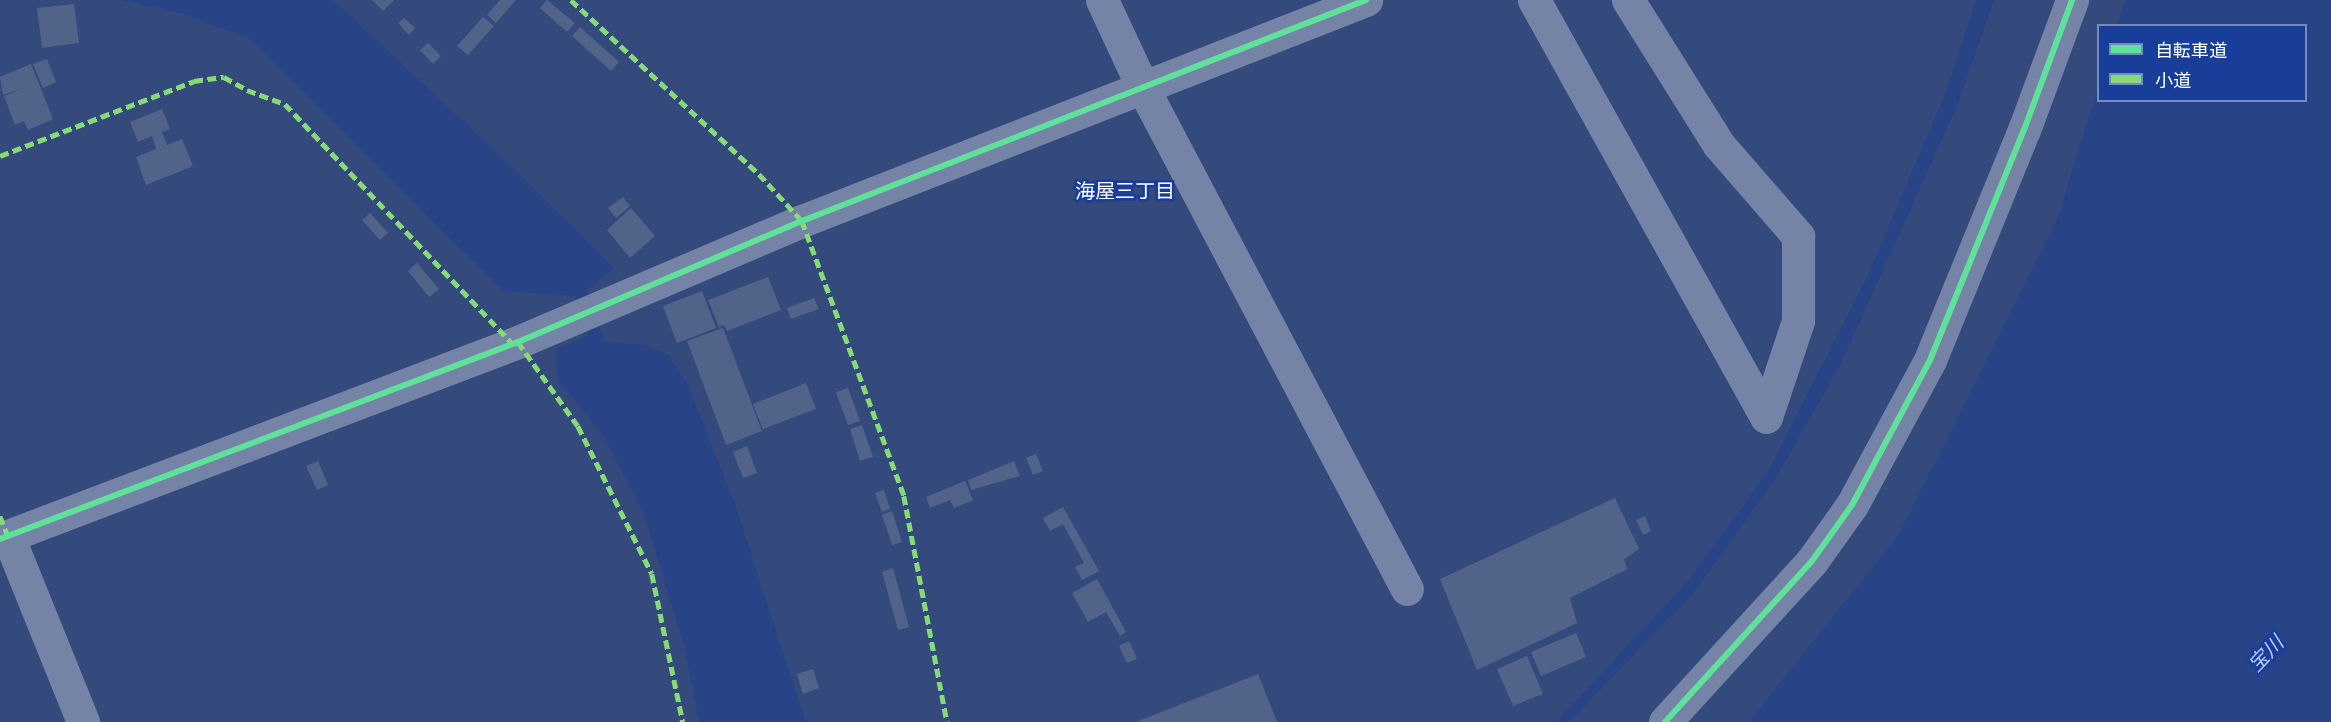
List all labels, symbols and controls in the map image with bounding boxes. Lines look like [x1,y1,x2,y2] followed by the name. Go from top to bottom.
[2097,24,2307,102] legend
[2155,41,2227,61] text: 自転車道
[2155,71,2191,91] text: 小道
[1075,179,1175,203] district label: 海屋三丁目
[2243,631,2289,677] water label: 宝川

